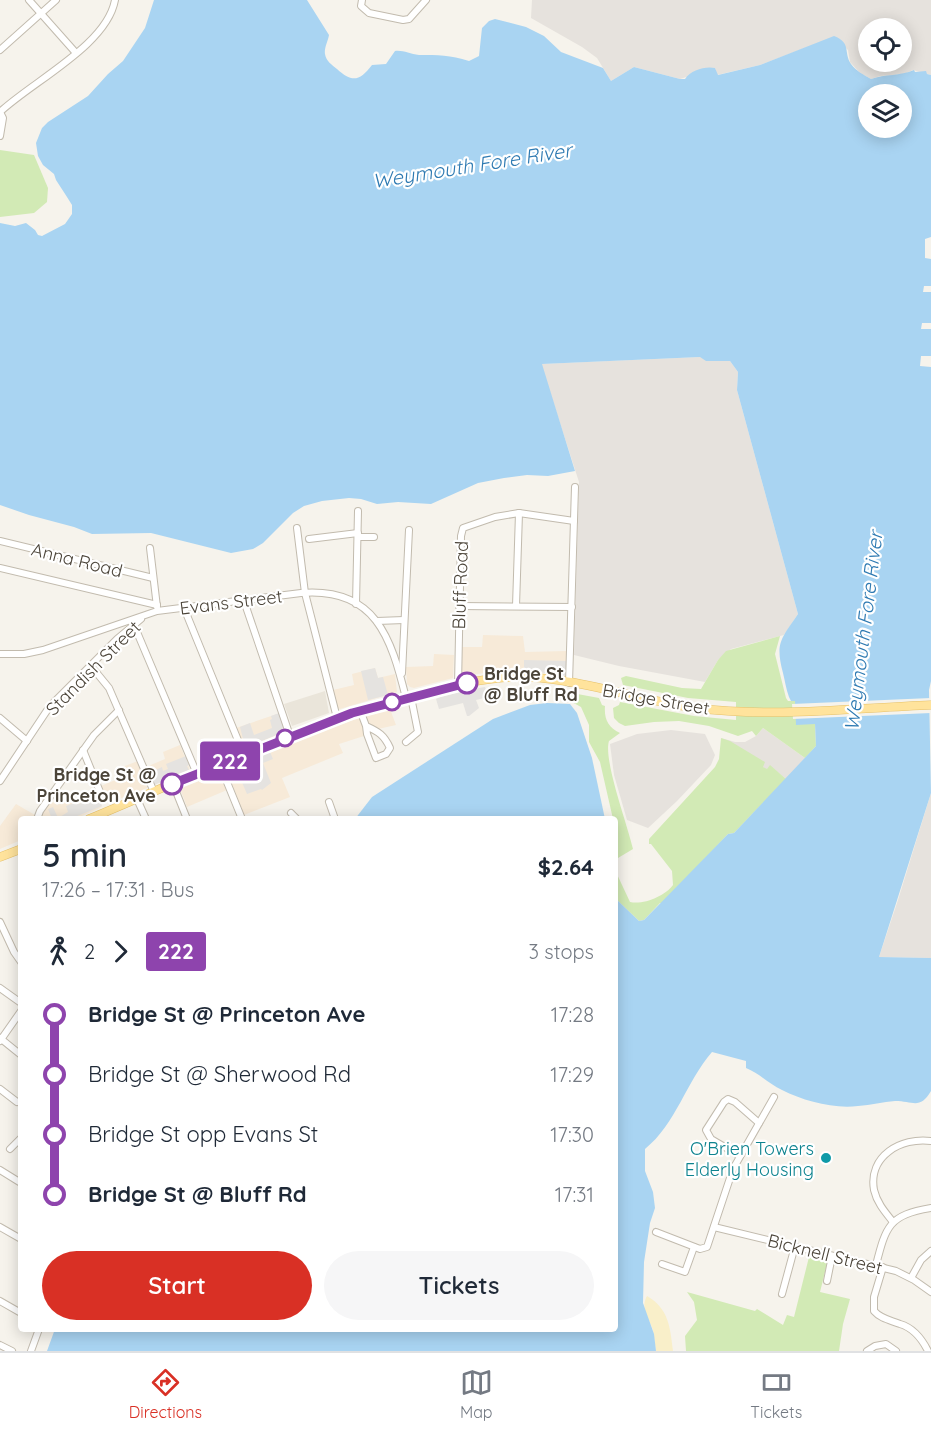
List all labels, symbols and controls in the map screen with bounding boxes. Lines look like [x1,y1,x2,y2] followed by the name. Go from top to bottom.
[858,18,912,138] map controls
[858,18,912,72] button: locate
[858,84,912,138] button: layers
[371,137,576,193] water label: Weymouth Fore River
[838,527,888,732] water label: Weymouth Fore River
[29,538,125,582] street label: Anna Road
[447,540,473,630] street label: Bluff Road
[178,584,284,620] street label: Evans Street
[41,616,145,720] street label: Standish Street
[484,662,578,706] place label: Bridge St @ Bluff Rd
[456,672,478,694] marker: Bridge St @ Bluff Rd
[601,678,711,720] street label: Bridge Street
[383,693,401,711] unlabelled marker
[276,729,294,747] unlabelled marker
[196,742,264,780] line badge: 222
[212,748,248,774] text: 222
[36,763,156,807] place label: Bridge St @ Princeton Ave
[161,773,183,795] marker: Bridge St @ Princeton Ave
[42,834,127,875] text: 5 min
[538,853,594,881] text: $2.64
[42,877,194,902] text: 17:26 – 17:31 · Bus
[42,935,75,968] icon: walk
[104,935,137,968] icon: forward
[158,938,194,964] text: 222
[84,939,95,964] text: 2
[528,939,594,964] text: 3 stops
[88,1000,365,1028] text: Bridge St @ Princeton Ave
[551,1002,594,1027] text: 17:28
[88,1060,351,1088] text: Bridge St @ Sherwood Rd
[550,1062,594,1087] text: 17:29
[88,1120,318,1148] text: Bridge St opp Evans St
[550,1122,594,1147] text: 17:30
[685,1137,814,1181] place label: O'Brien Towers Elderly Housing
[819,1151,833,1165] marker: O'Brien Towers Elderly Housing
[88,1180,307,1208] text: Bridge St @ Bluff Rd
[555,1182,594,1207] text: 17:31
[765,1229,885,1279] street label: Bicknell Street
[42,1251,312,1320] button: Start
[324,1251,594,1320] button: Tickets
[129,1366,202,1422] tab: Directions
[460,1366,493,1422] tab: Map
[750,1366,802,1422] tab: Tickets

